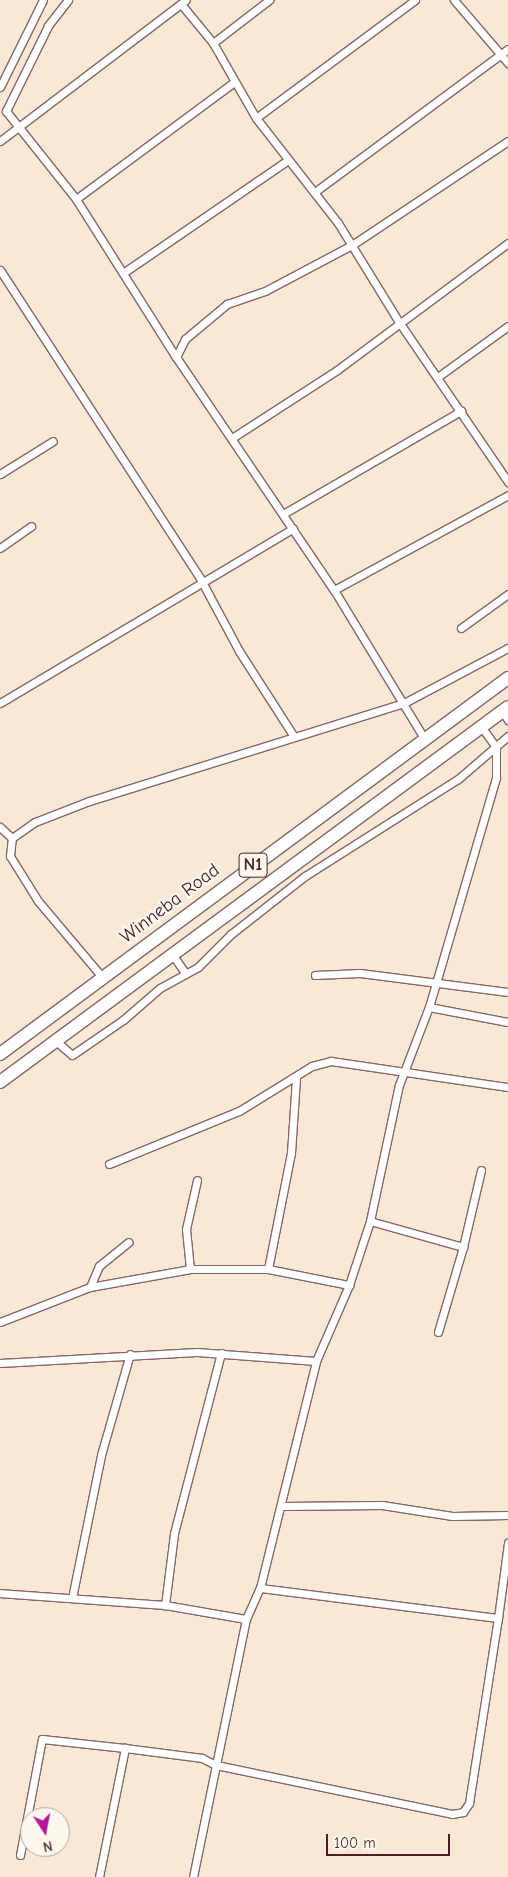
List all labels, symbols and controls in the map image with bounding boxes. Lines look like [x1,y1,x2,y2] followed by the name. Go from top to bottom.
[238,850,268,880] road number: N1
[116,859,224,949] street label: Winneba Road
[20,1807,70,1857] north arrow
[328,1824,452,1856] scale bar
[334,1834,376,1852] text: 100 m
[42,1837,54,1855] text: N

